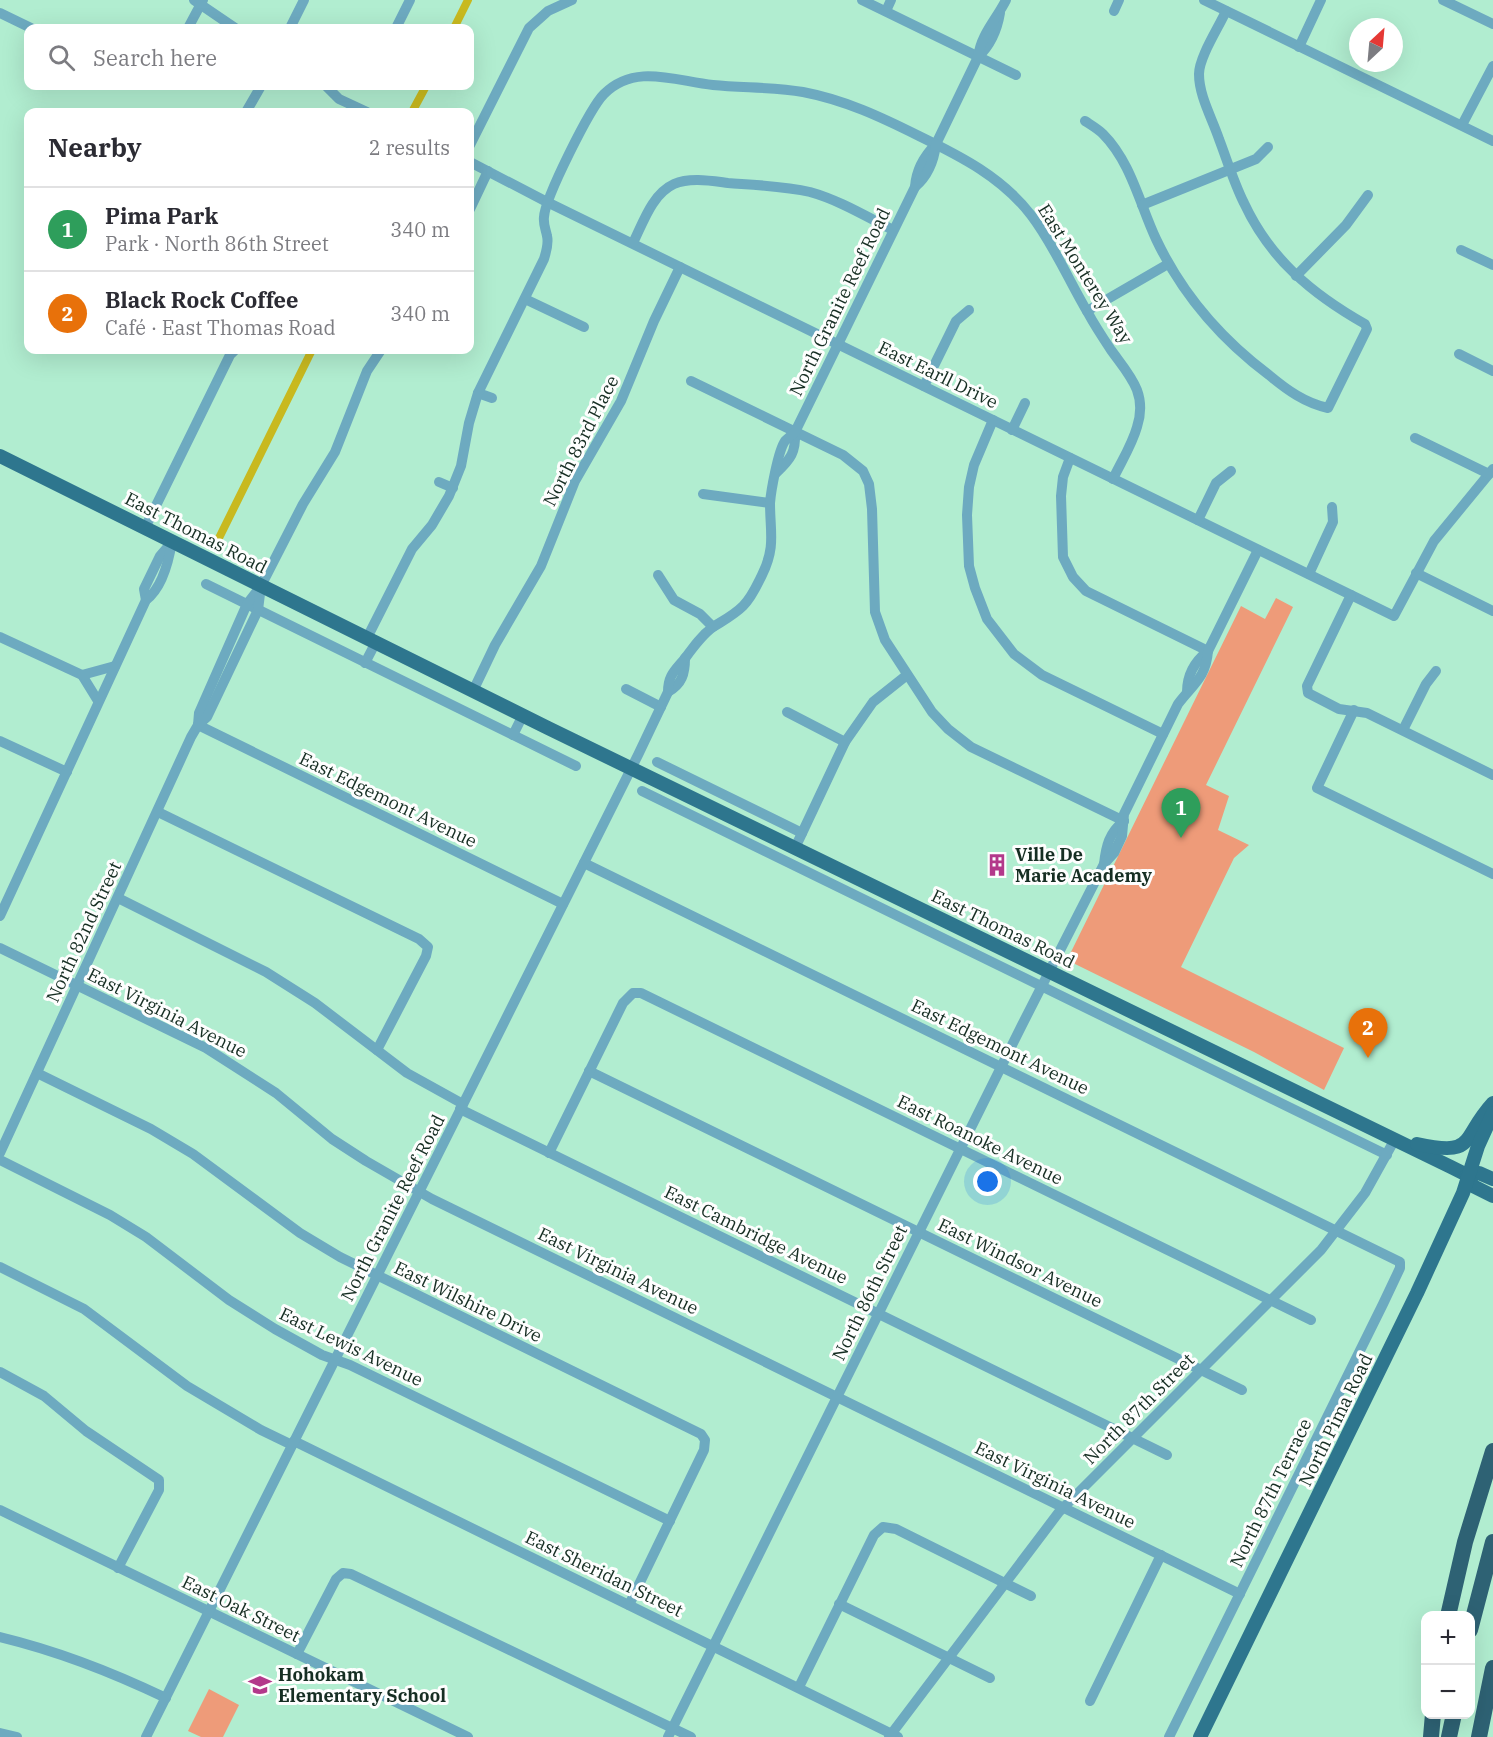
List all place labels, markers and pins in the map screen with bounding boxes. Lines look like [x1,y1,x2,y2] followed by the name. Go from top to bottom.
[1162,788,1200,838] pin: 1
[1015,843,1153,887] place label: Ville De Marie Academy
[984,852,1010,878] building icon: Ville De Marie Academy
[1348,1008,1388,1058] pin: 2
[278,1663,446,1707] place label: Hohokam Elementary School
[247,1672,273,1698] school or university icon: Hohokam Elementary School

